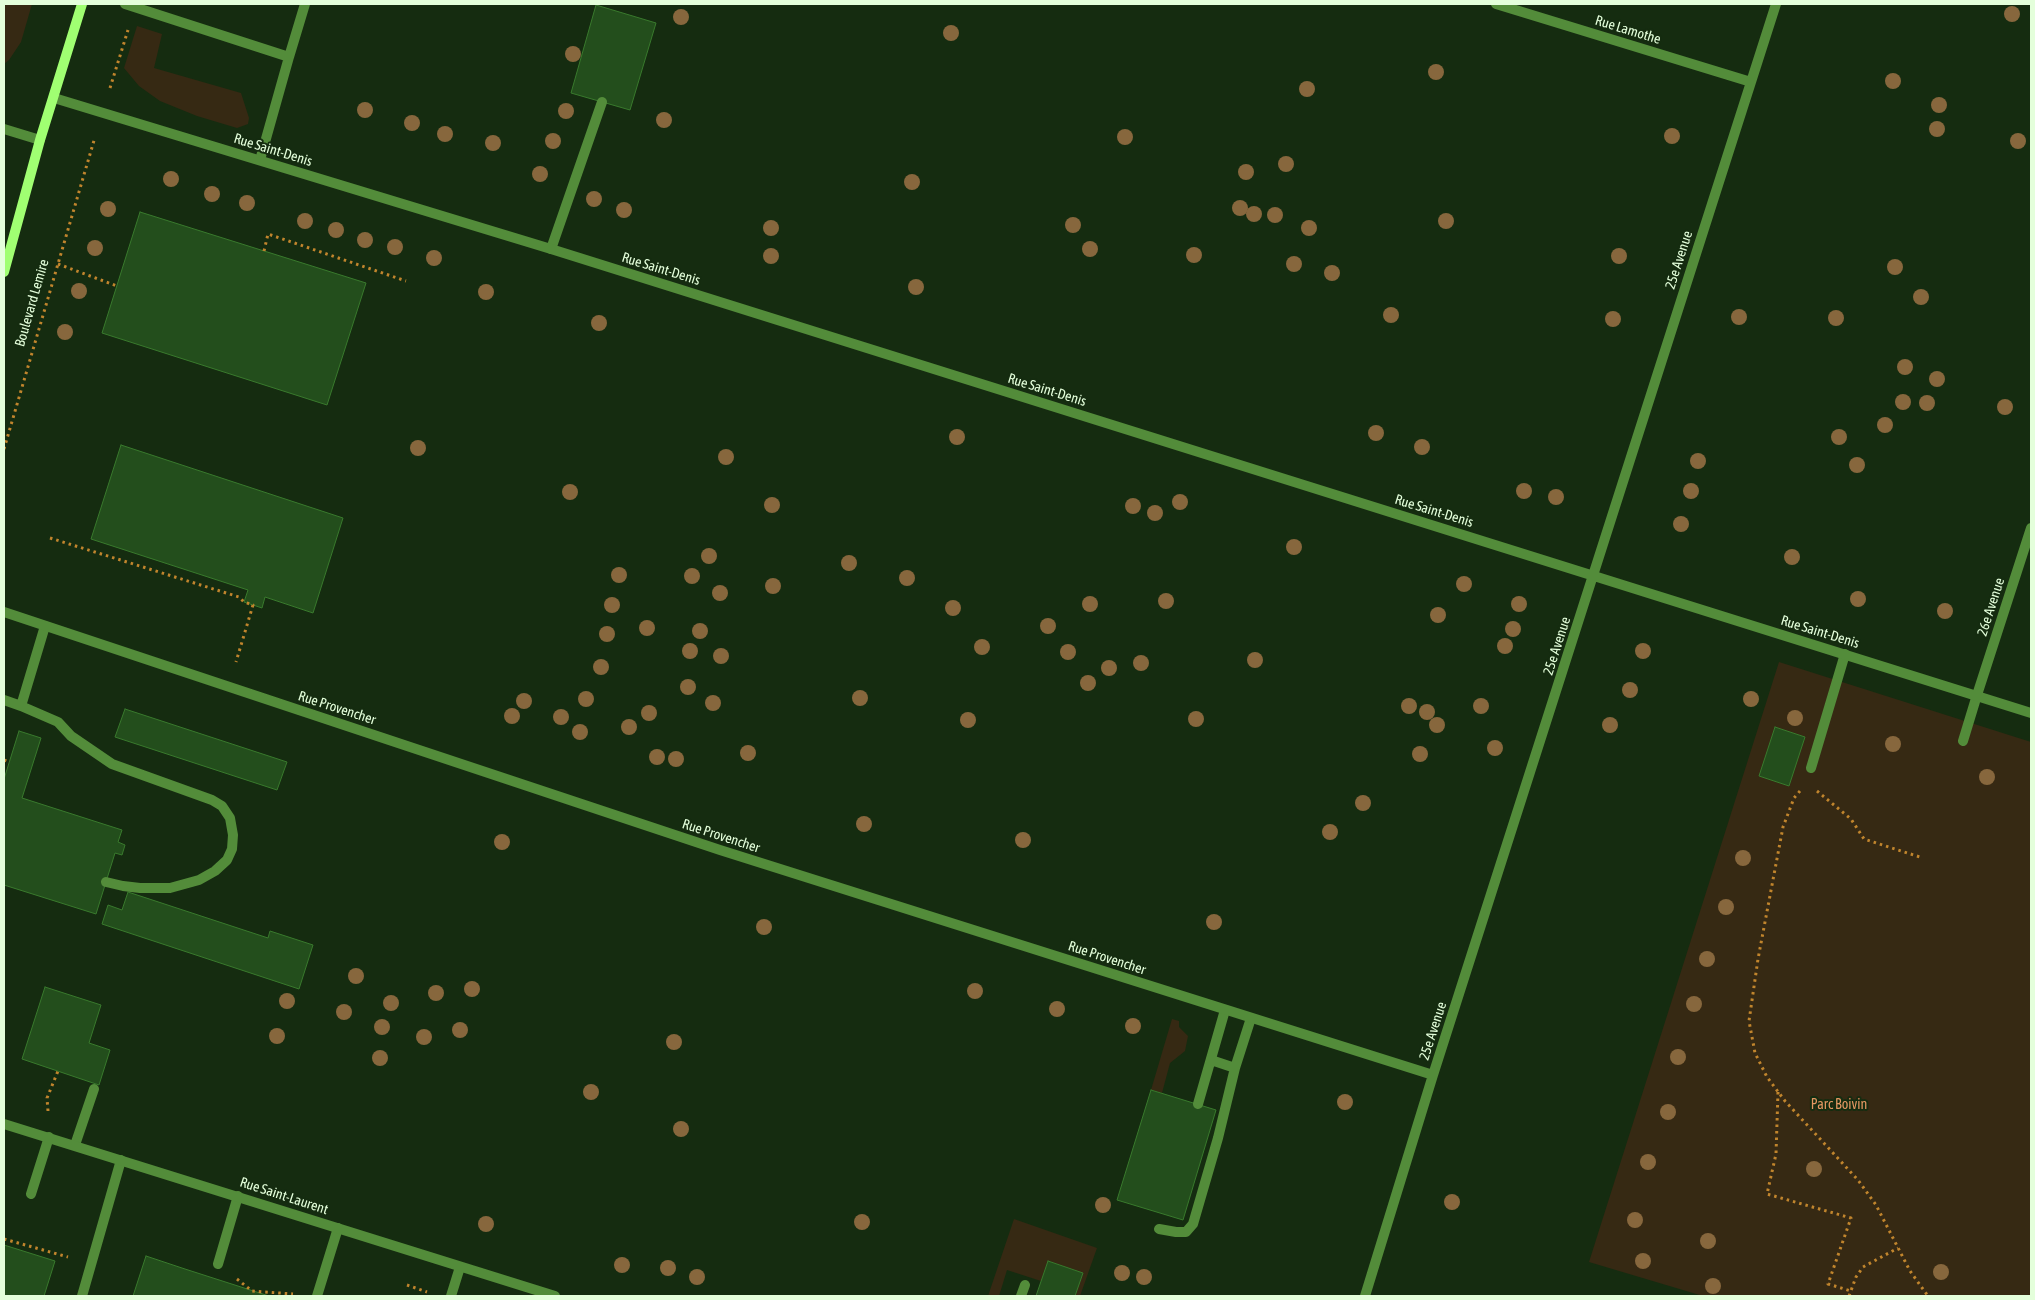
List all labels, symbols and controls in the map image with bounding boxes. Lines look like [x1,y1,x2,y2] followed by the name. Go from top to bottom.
[1593,12,1663,48] street label: Rue Lamothe
[232,130,314,170] street label: Rue Saint-Denis
[1662,229,1696,291] street label: 25e Avenue
[620,249,702,289] street label: Rue Saint-Denis
[12,257,52,349] street label: Boulevard Lemire
[1006,370,1088,410] street label: Rue Saint-Denis
[1393,491,1475,531] street label: Rue Saint-Denis
[1974,576,2008,638] street label: 26e Avenue
[1779,612,1861,652] street label: Rue Saint-Denis
[1540,615,1574,677] street label: 25e Avenue
[296,688,378,728] street label: Rue Provencher
[680,816,762,856] street label: Rue Provencher
[1066,938,1148,978] street label: Rue Provencher
[1416,1000,1450,1062] street label: 25e Avenue
[1811,1097,1867,1113] park label: Parc Boivin
[238,1174,330,1218] street label: Rue Saint-Laurent

